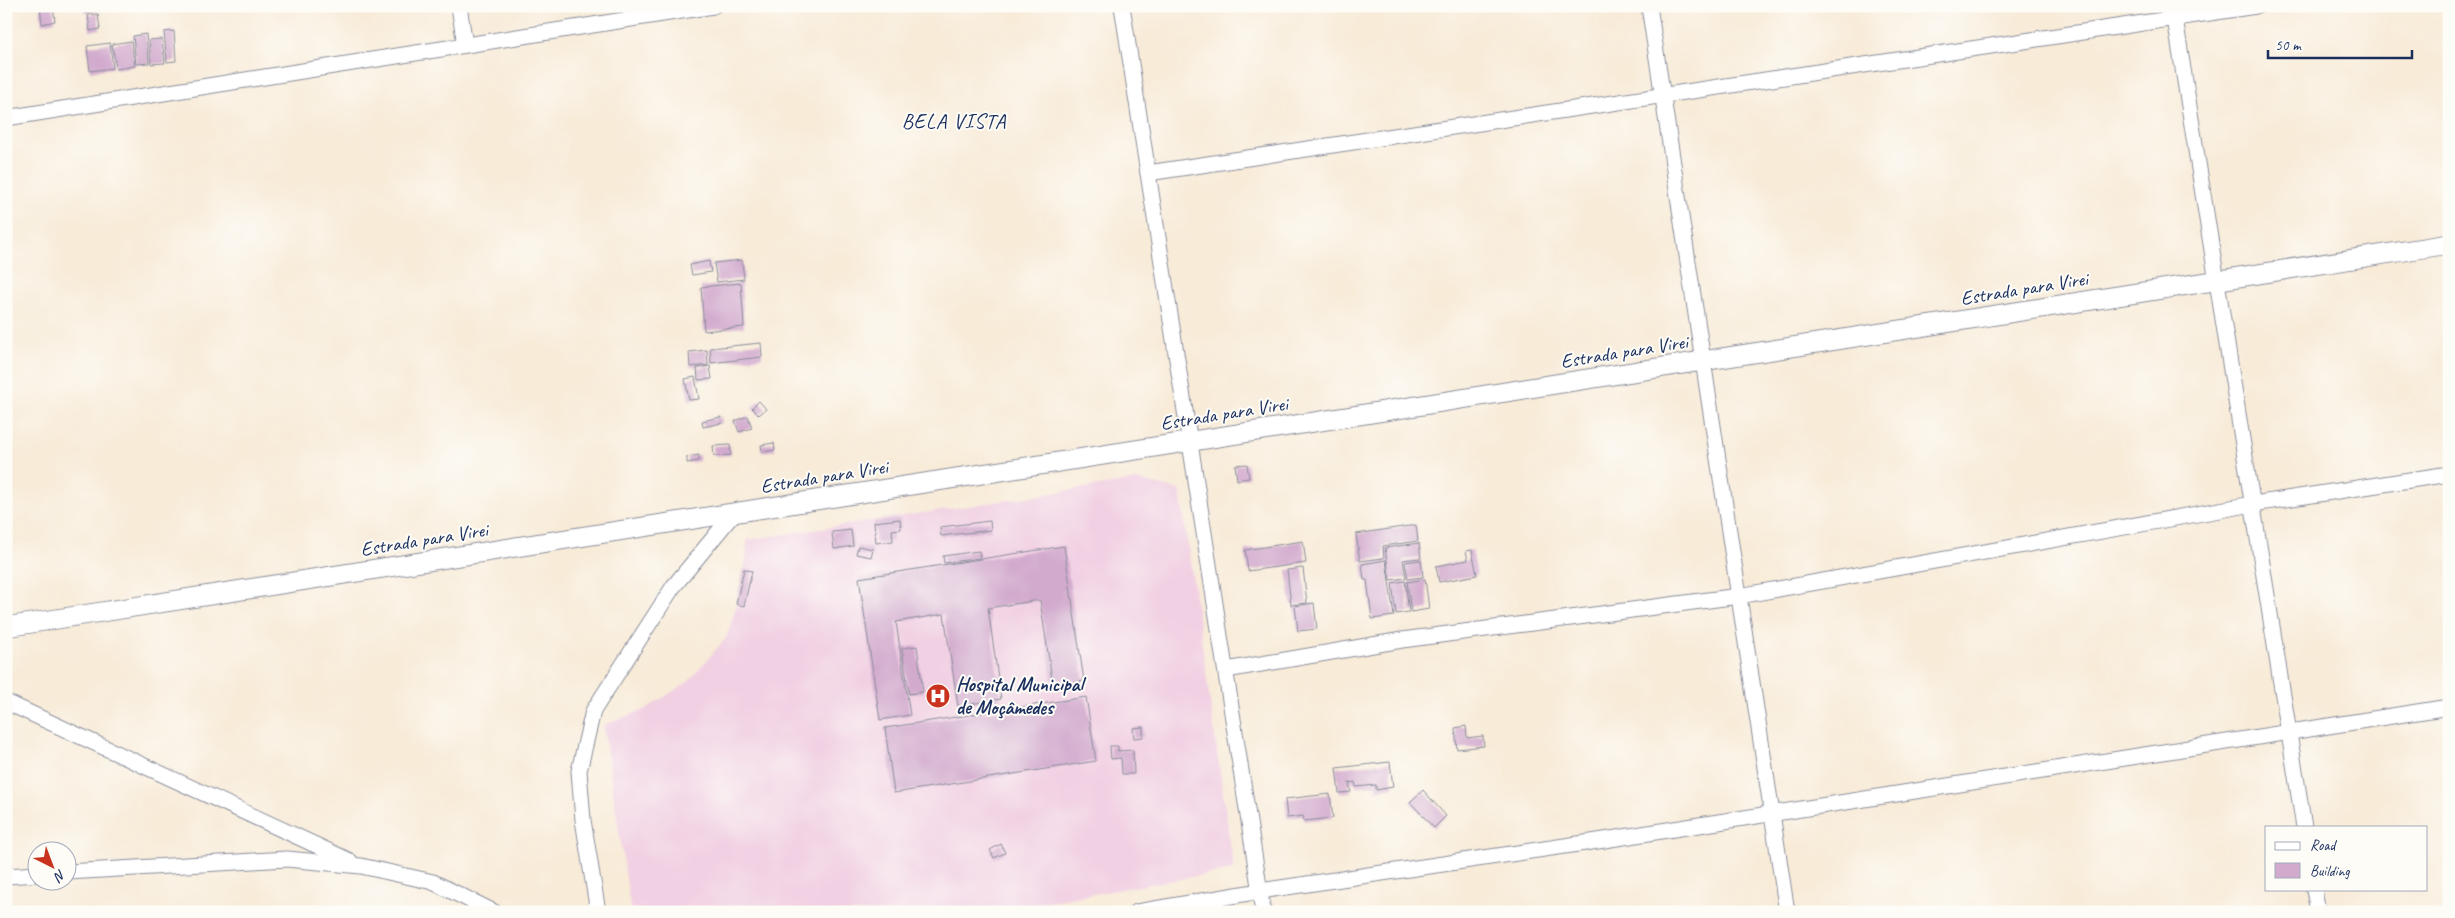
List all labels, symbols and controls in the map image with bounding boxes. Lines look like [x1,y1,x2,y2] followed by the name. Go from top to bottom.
[2268,28,2411,60] scale bar
[2275,36,2302,55] text: 50 m
[902,108,1007,134] district label: BELA VISTA
[1959,266,2092,311] street label: Estrada para Virei
[1559,329,1692,374] street label: Estrada para Virei
[1159,391,1292,436] street label: Estrada para Virei
[759,454,892,499] street label: Estrada para Virei
[359,517,492,562] street label: Estrada para Virei
[956,672,1087,720] place label: Hospital Municipal de Moçâmedes
[925,683,951,709] hospital icon: Hospital Municipal de Moçâmedes
[2265,826,2428,890] legend
[2310,836,2337,855] text: Road
[28,840,78,890] north arrow
[2310,862,2350,881] text: Building
[50,866,69,886] text: N

